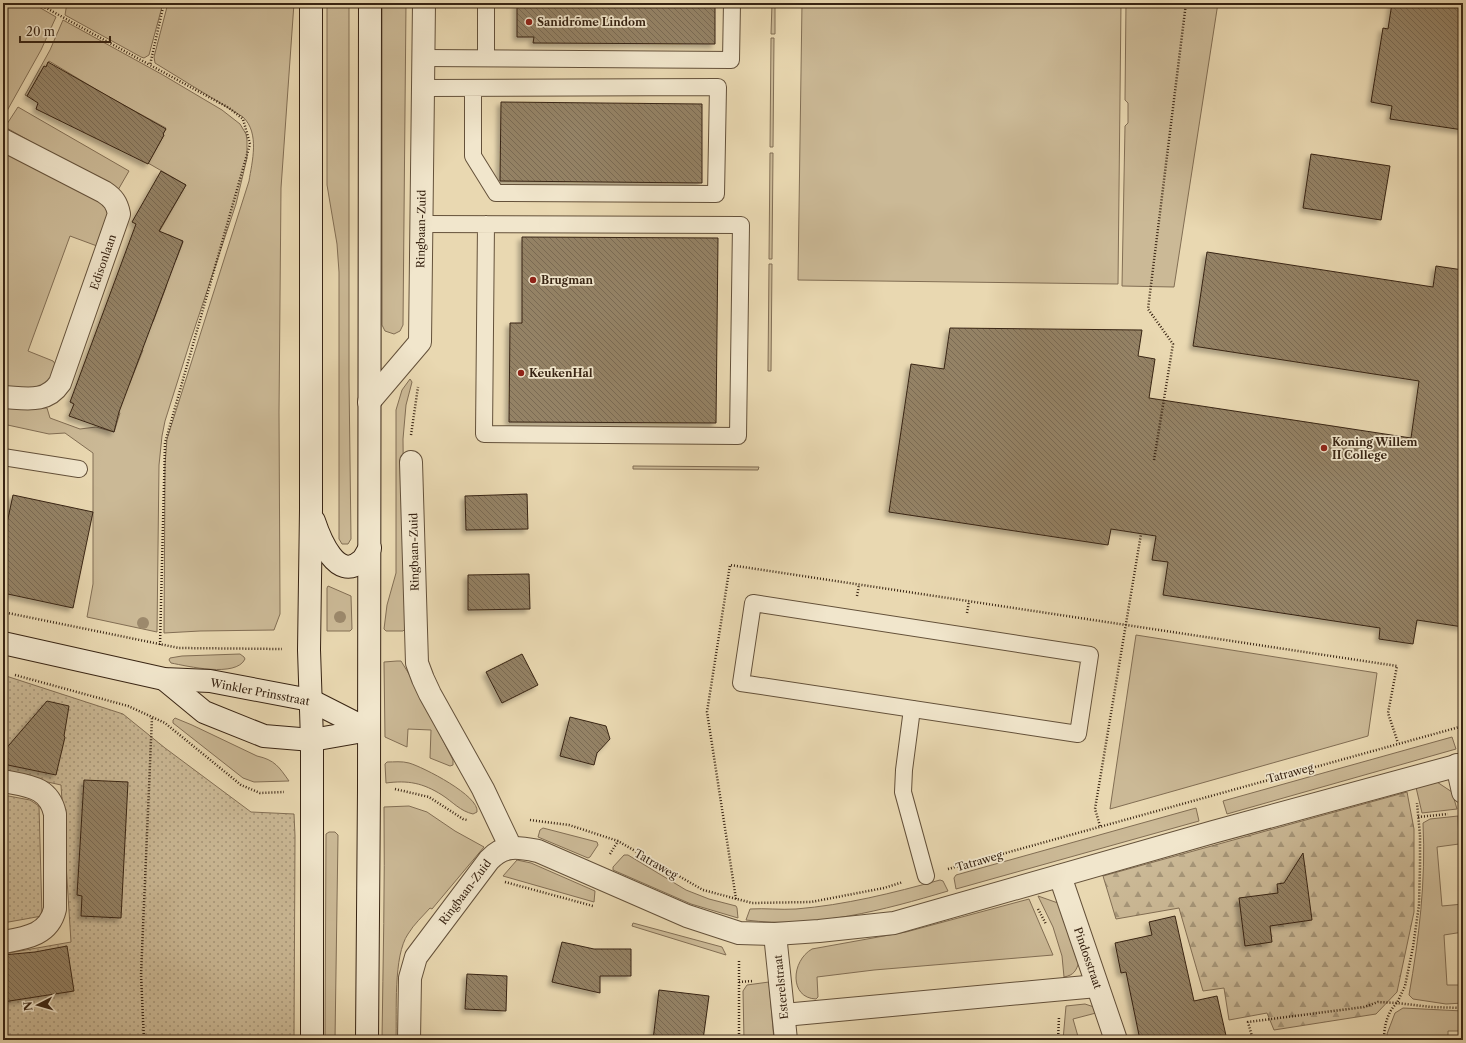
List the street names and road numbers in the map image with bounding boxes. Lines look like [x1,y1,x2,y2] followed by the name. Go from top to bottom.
[413,189,429,268] street label: Ringbaan-Zuid
[87,232,119,292] street label: Edisonlaan
[406,512,422,591] street label: Ringbaan-Zuid
[208,675,311,709] street label: Winkler Prinsstraat
[1265,760,1315,786] street label: Tatraweg
[632,846,680,882] street label: Tatraweg
[954,848,1004,874] street label: Tatraweg
[436,856,494,927] street label: Ringbaan-Zuid
[1071,925,1105,991] street label: Pindosstraat
[771,954,791,1020] street label: Esterelstraat

